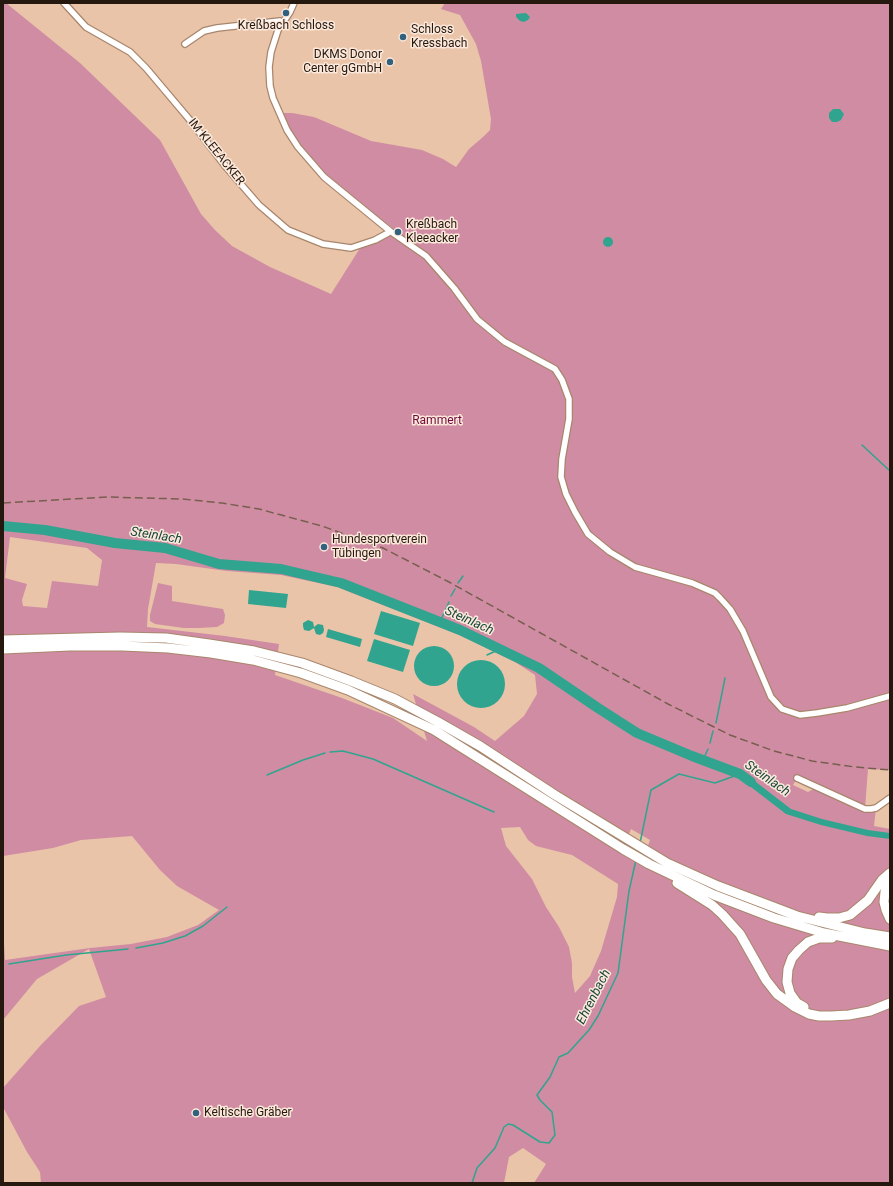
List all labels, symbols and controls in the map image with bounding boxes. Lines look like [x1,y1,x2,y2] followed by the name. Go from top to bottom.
[281,8,291,18] marker: Kreßbach Schloss
[238,19,334,33] place label: Kreßbach Schloss
[411,23,467,51] place label: Schloss Kressbach
[398,32,408,42] marker: Schloss Kressbach
[303,48,382,76] place label: DKMS Donor Center gGmbH
[385,57,395,67] marker: DKMS Donor Center gGmbH
[185,116,247,188] street label: IM KLEEACKER
[406,218,458,246] place label: Kreßbach Kleeacker
[393,227,403,237] marker: Kreßbach Kleeacker
[412,414,462,428] park label: Rammert
[129,524,183,548] water label: Steinlach
[332,533,427,561] place label: Hundesportverein Tübingen
[319,542,329,552] marker: Hundesportverein Tübingen
[442,603,496,639] water label: Steinlach
[741,758,793,800] water label: Steinlach
[574,967,614,1027] water label: Ehrenbach
[204,1106,292,1120] place label: Keltische Gräber
[191,1108,201,1118] marker: Keltische Gräber

